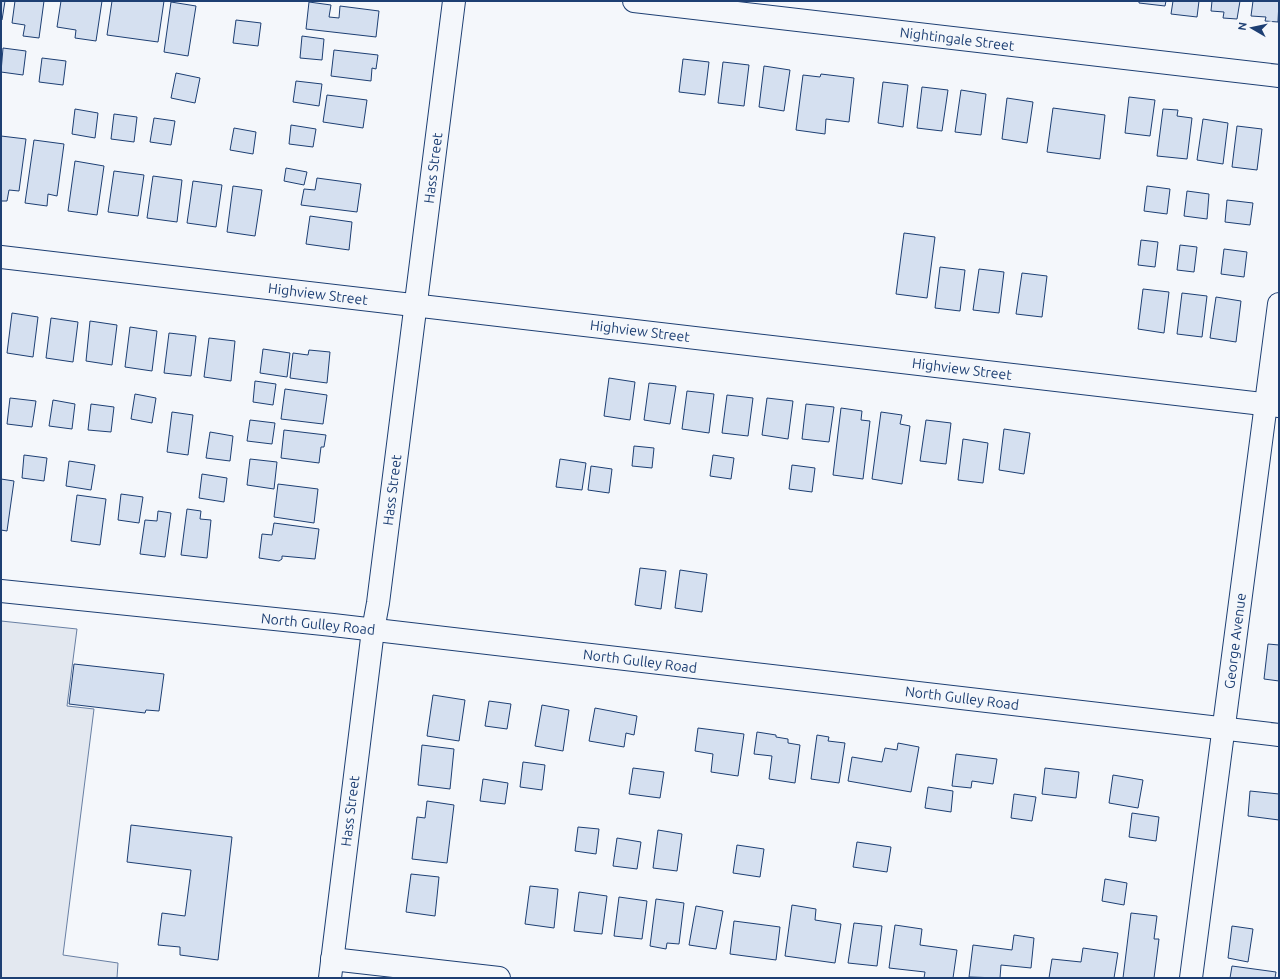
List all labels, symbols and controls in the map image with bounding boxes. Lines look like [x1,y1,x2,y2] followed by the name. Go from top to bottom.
[1232,8,1272,48] north arrow
[1236,21,1249,31] text: N
[899,24,1016,54] street label: Nightingale Street
[421,131,445,204] street label: Hass Street
[267,280,369,308] street label: Highview Street
[589,317,691,345] street label: Highview Street
[911,355,1013,383] street label: Highview Street
[380,453,404,526] street label: Hass Street
[1221,592,1249,690] street label: George Avenue
[260,610,376,638] street label: North Gulley Road
[582,646,698,676] street label: North Gulley Road
[904,683,1020,713] street label: North Gulley Road
[338,774,362,847] street label: Hass Street

